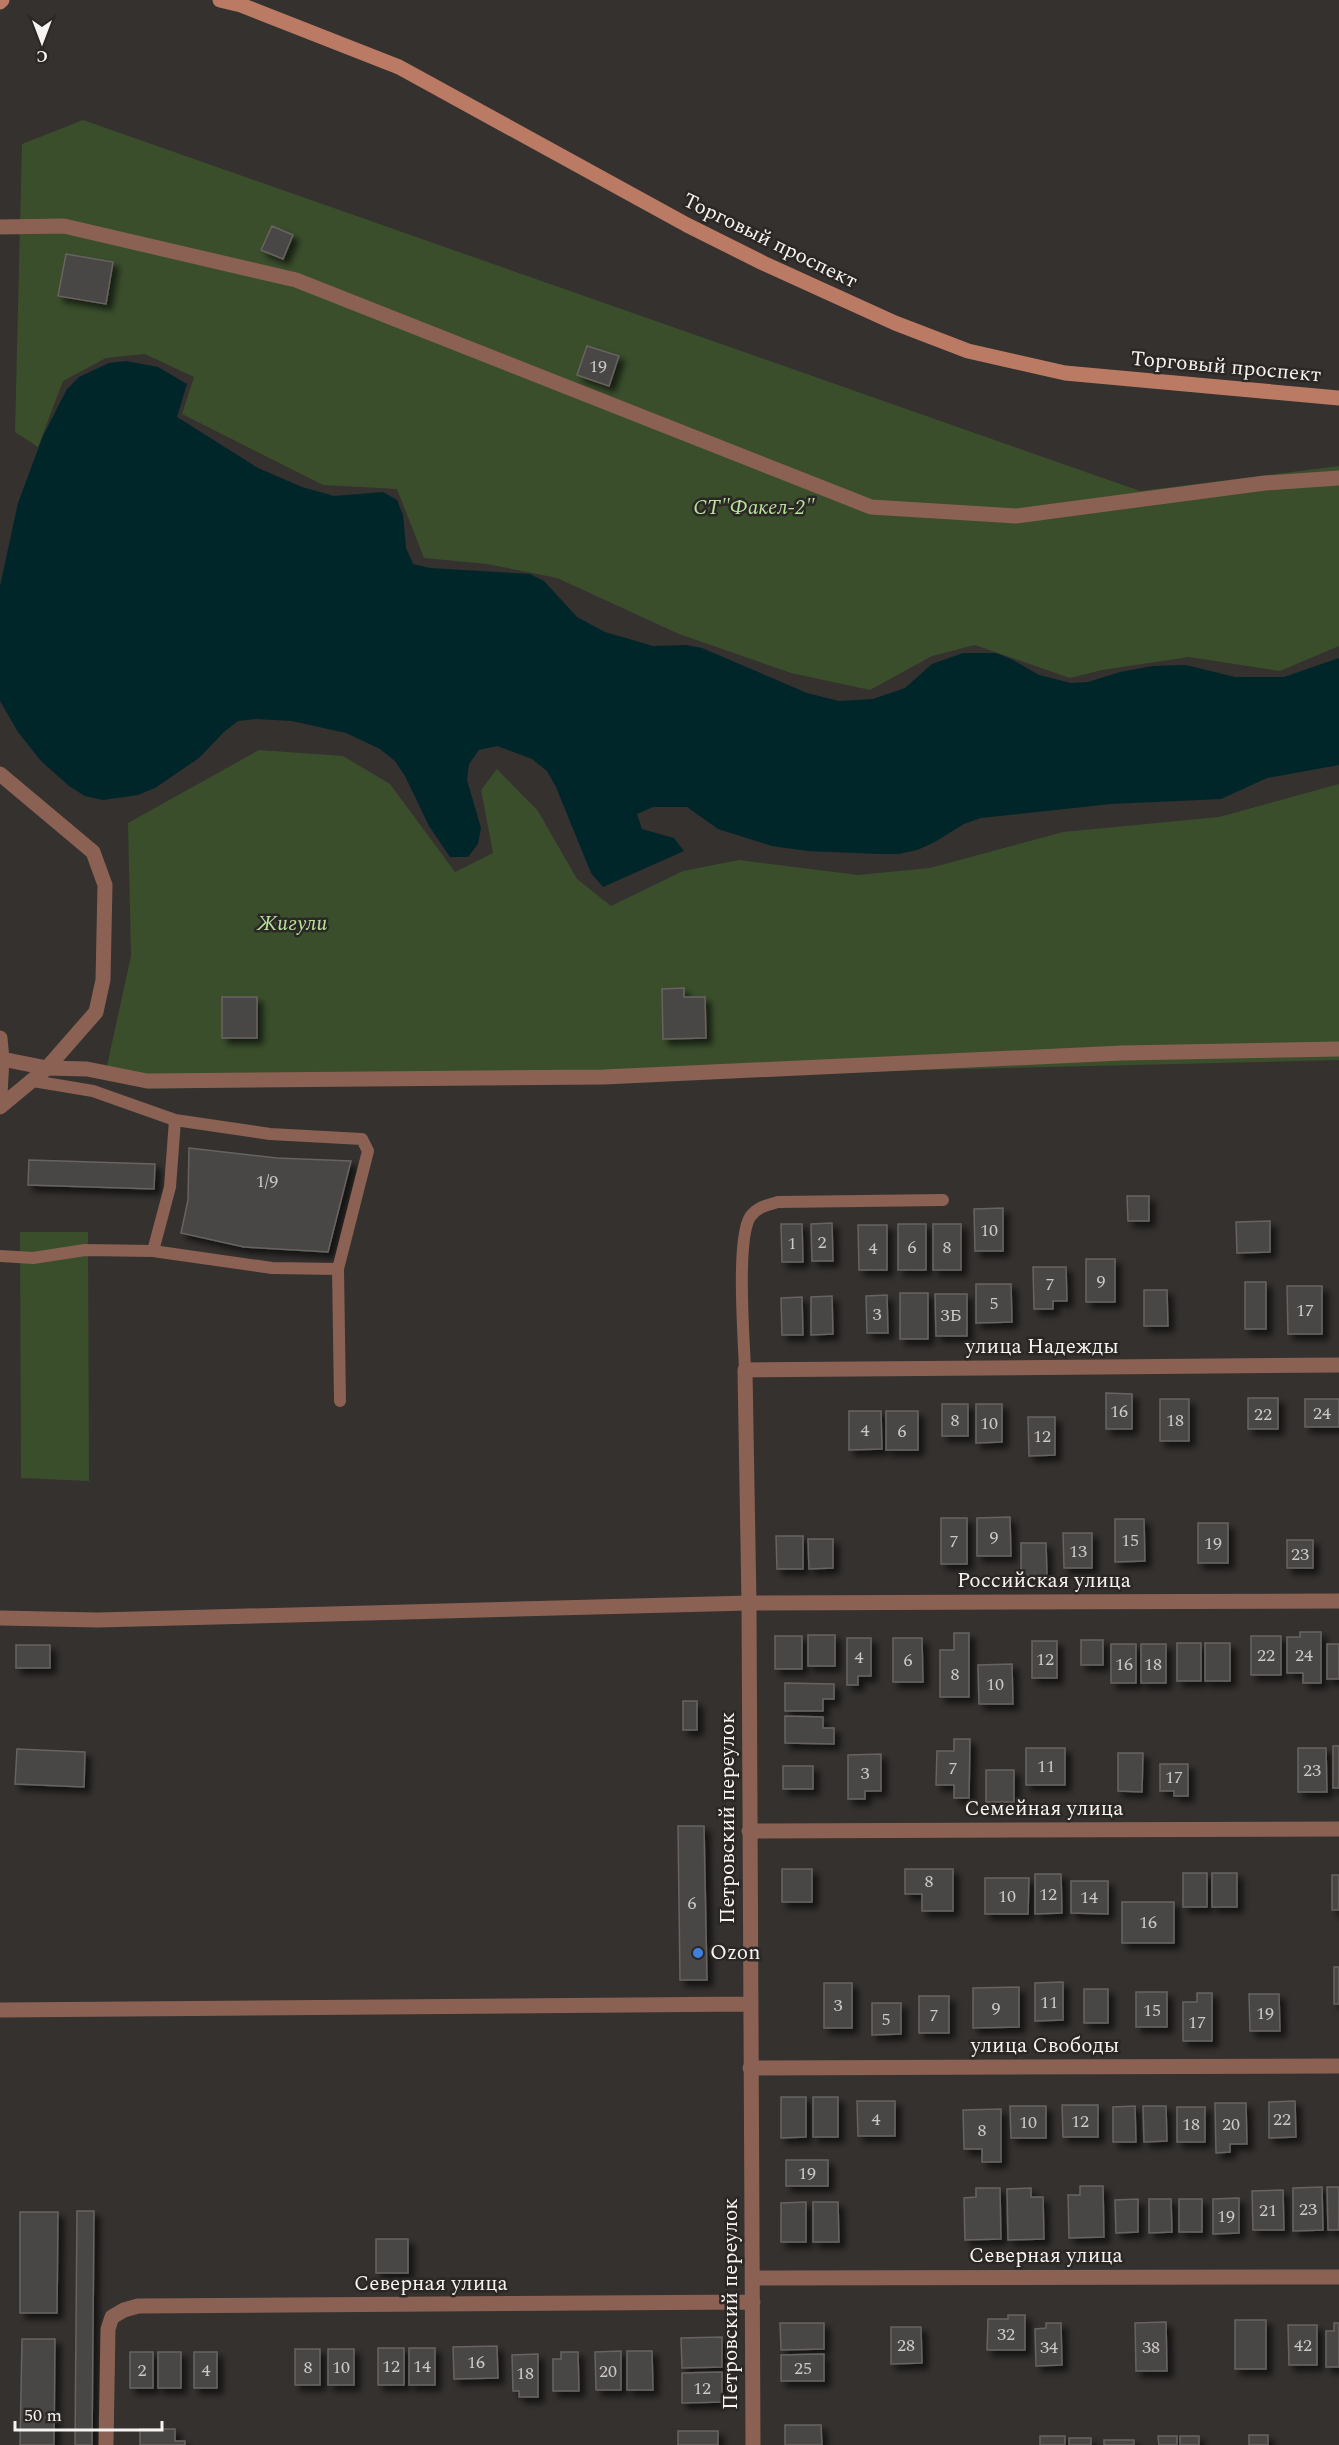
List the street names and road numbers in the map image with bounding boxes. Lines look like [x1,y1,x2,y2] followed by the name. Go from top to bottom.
[677,185,863,297] street label: Торговый проспект
[1129,343,1323,391] street label: Торговый проспект
[964,1331,1119,1363] street label: улица Надежды
[957,1565,1132,1597] street label: Российская улица
[712,1712,744,1924] street label: Петровский переулок
[965,1793,1124,1825] street label: Семейная улица
[970,2030,1119,2062] street label: улица Свободы
[715,2198,747,2410] street label: Петровский переулок
[969,2240,1124,2272] street label: Северная улица
[354,2268,509,2300] street label: Северная улица

